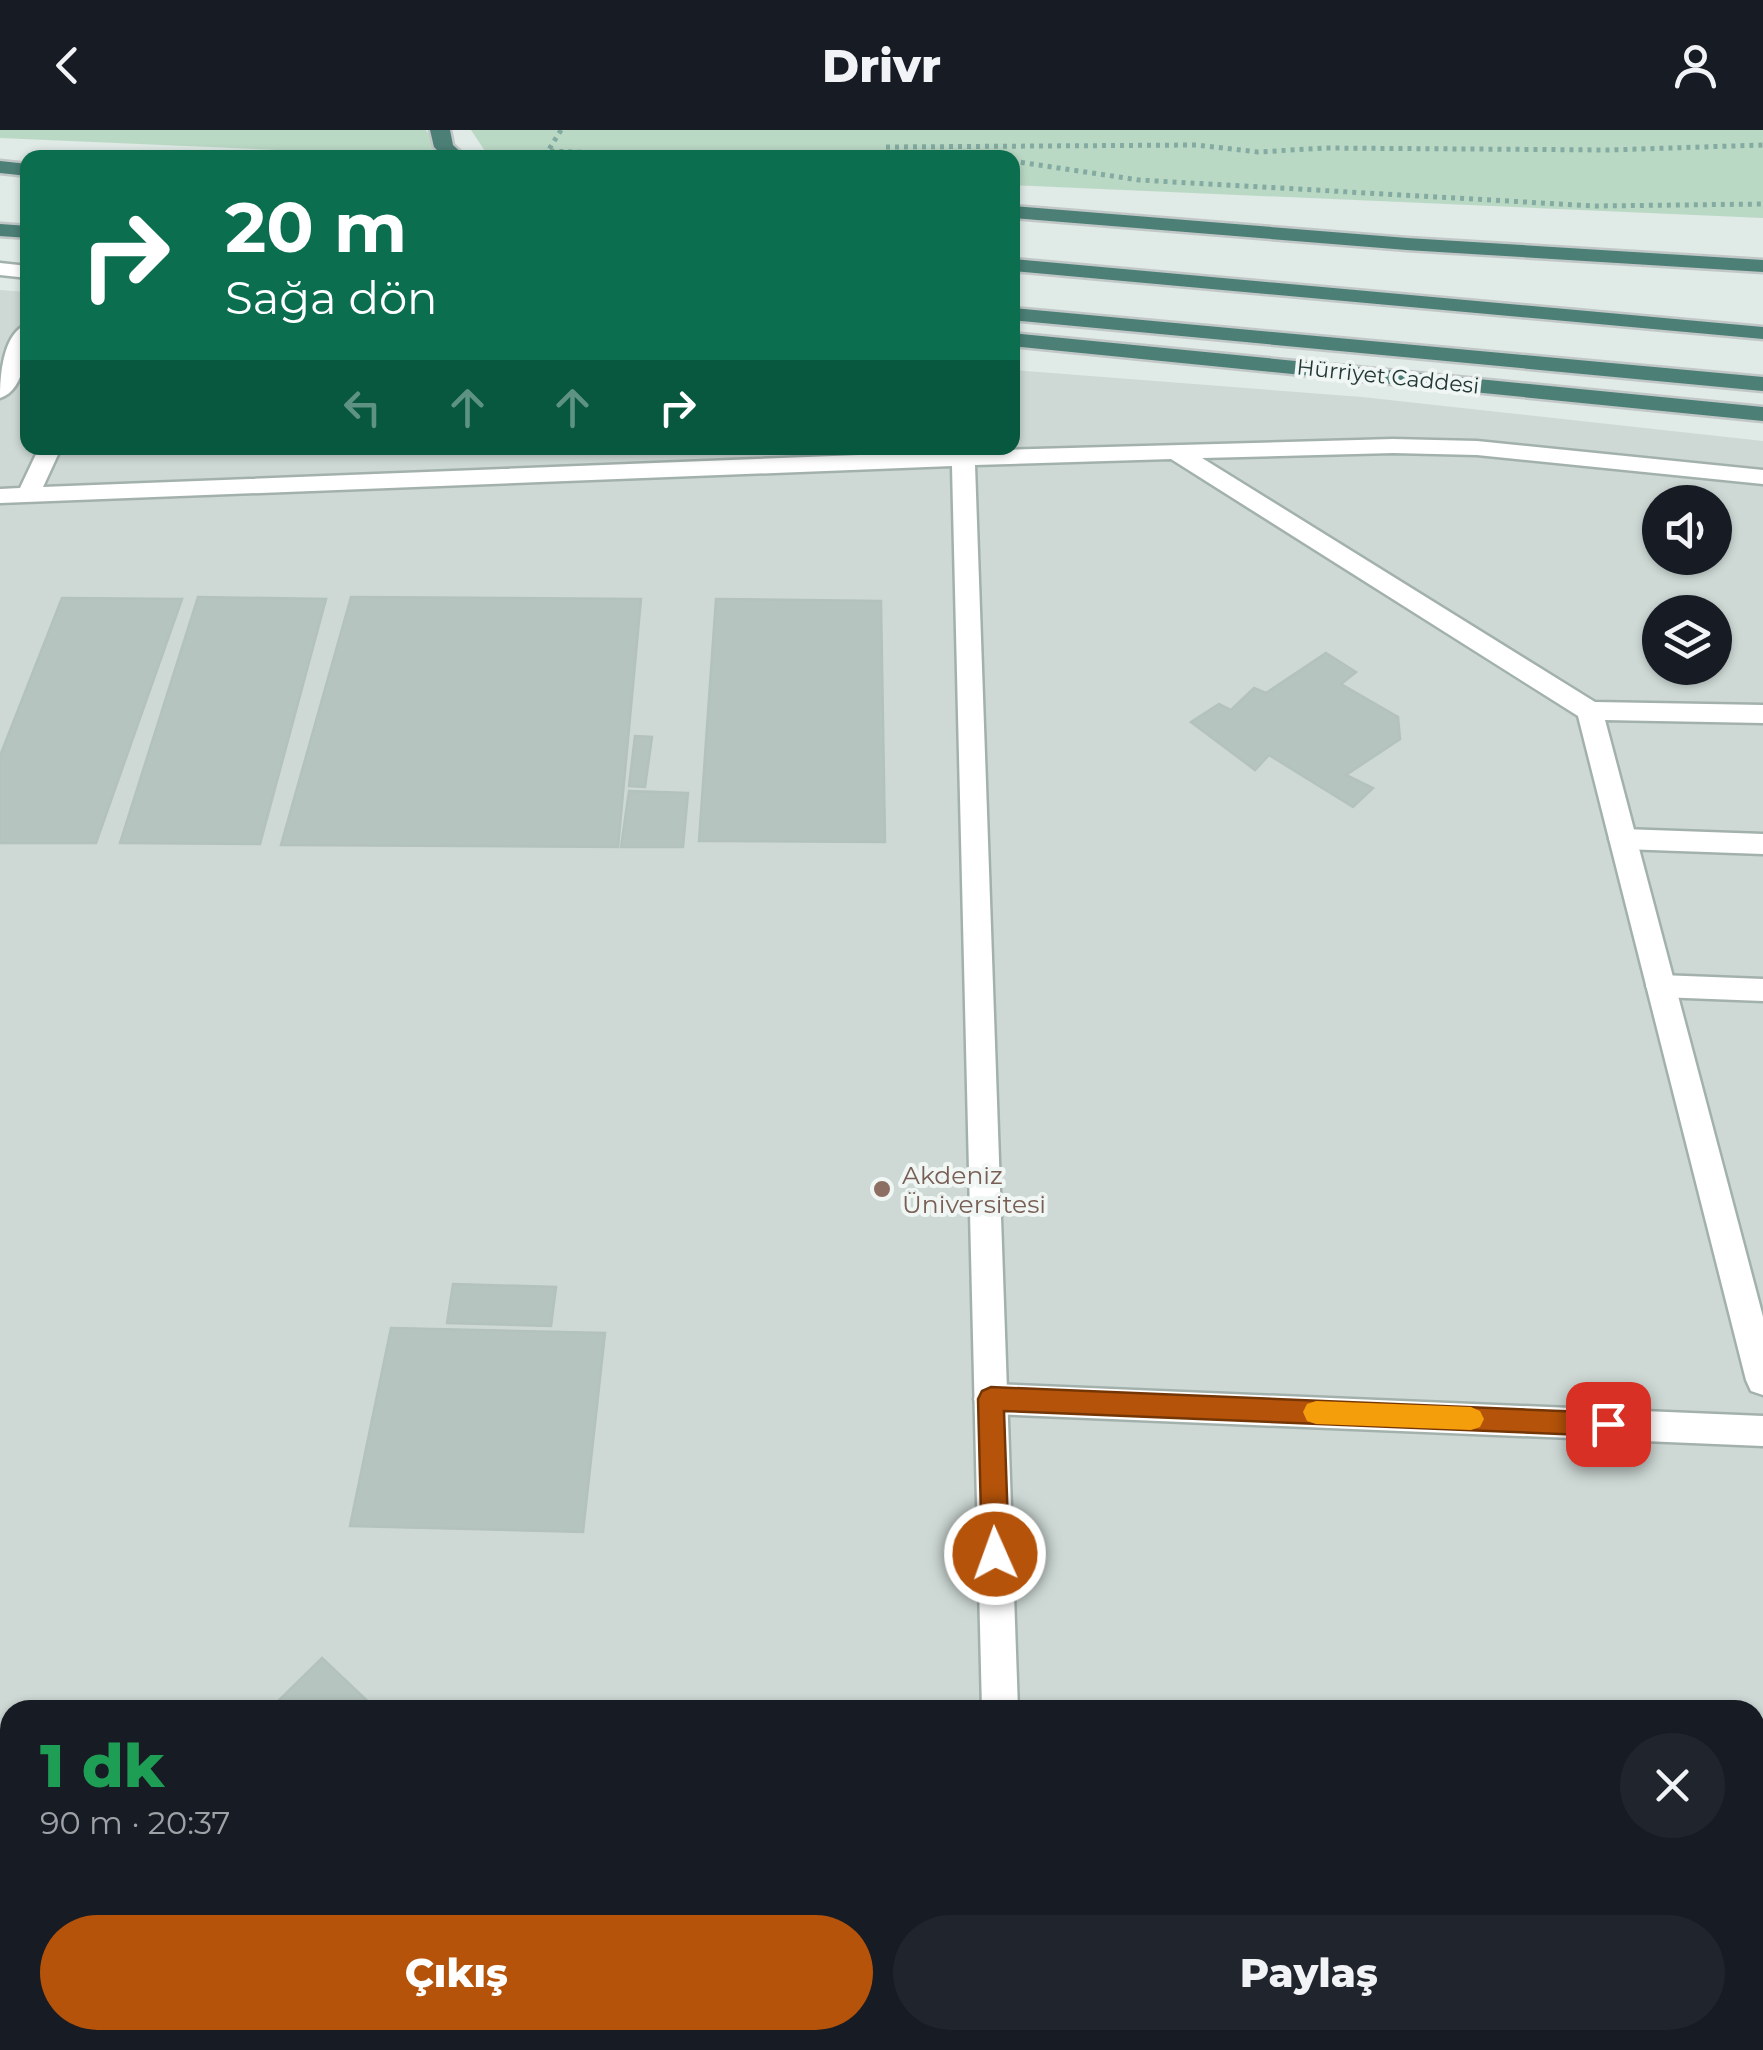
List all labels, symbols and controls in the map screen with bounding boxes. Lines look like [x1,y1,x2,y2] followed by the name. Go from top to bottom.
[40,38,95,93] icon: back
[822,38,941,93] text: Drivr
[1668,38,1723,93] icon: person
[225,184,407,270] text: 20 m
[60,190,190,320] icon: right
[225,270,438,325] text: Sağa dön
[1295,353,1481,400] street label: Hürriyet Caddesi
[335,380,390,435] icon: left
[440,380,495,435] icon: ahead
[545,380,600,435] icon: ahead
[650,380,705,435] icon: right
[1642,485,1732,685] map controls
[1642,485,1732,575] button: sound
[1642,595,1732,685] button: layers
[902,1160,1046,1219] place label: Akdeniz Üniversitesi
[871,1178,893,1200] marker: Akdeniz Üniversitesi
[1566,1382,1651,1467] pin
[1581,1397,1636,1452] icon: arrive
[943,1502,1047,1606] position arrow
[40,1729,164,1802] text: 1 dk
[1620,1733,1725,1838] button: close
[40,1803,230,1842] text: 90 m · 20:37
[40,1915,873,2030] button: Çıkış
[893,1915,1725,2030] button: Paylaş

